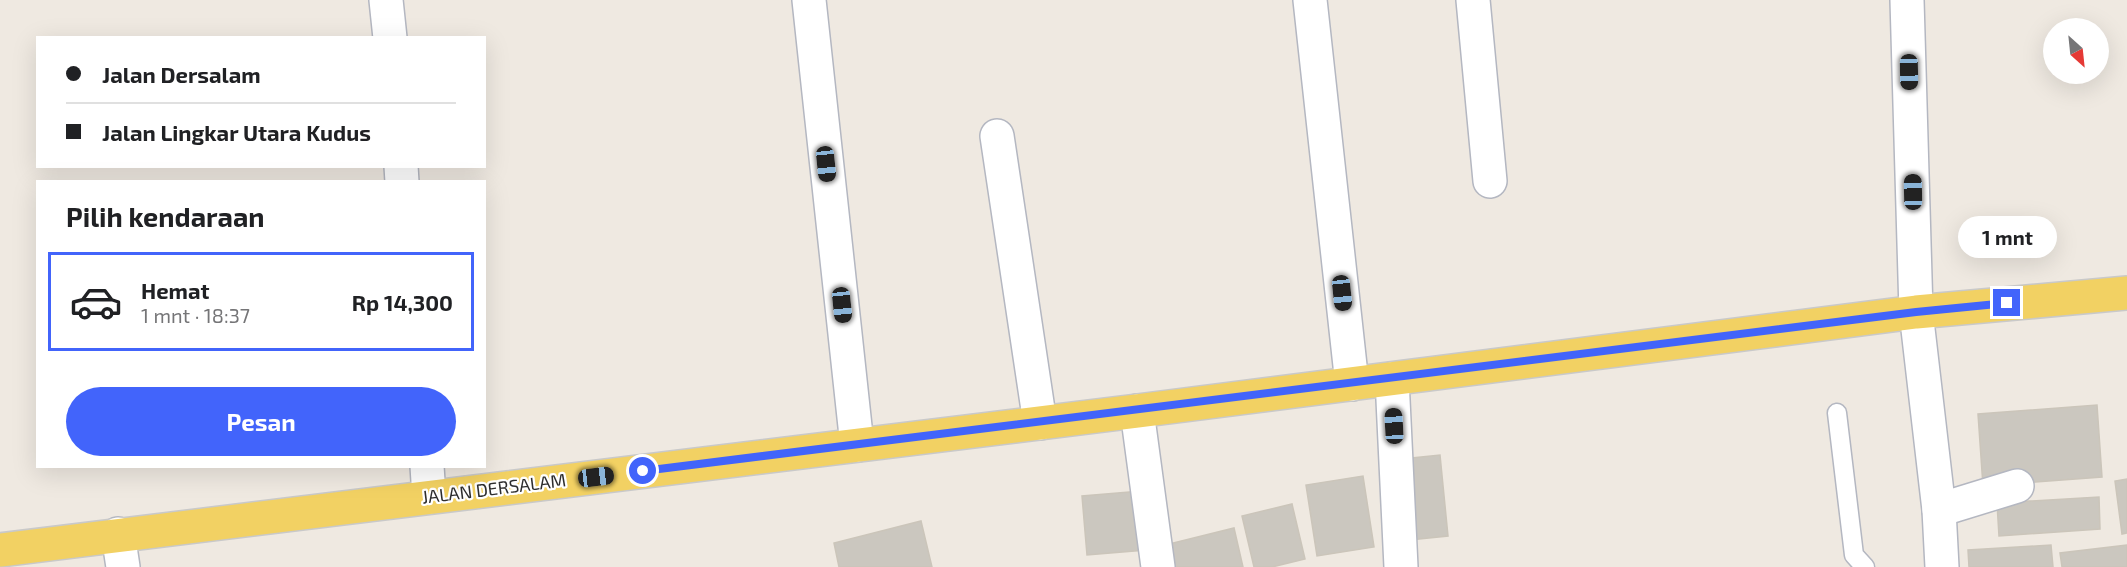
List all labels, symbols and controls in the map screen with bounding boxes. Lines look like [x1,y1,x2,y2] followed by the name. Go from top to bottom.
[2043,18,2109,84] north arrow
[2043,18,2109,84] map controls
[1900,54,1918,90] car
[102,61,261,87] text: Jalan Dersalam
[102,119,371,145] text: Jalan Lingkar Utara Kudus
[815,145,837,183] car
[1904,174,1922,210] car
[66,200,265,232] text: Pilih kendaraan
[1958,216,2056,258] callout: 1 mnt
[1982,225,2033,249] text: 1 mnt
[1331,274,1353,312] car
[69,275,123,329] icon: car
[141,277,210,303] text: Hemat
[831,286,853,324] car
[352,289,453,315] text: Rp 14,300
[1993,289,2020,316] route end
[141,303,250,327] text: 1 mnt · 18:37
[66,387,456,456] button: Pesan
[1384,408,1404,444] car
[629,457,656,484] route start
[577,466,615,488] car
[421,468,567,508] street label: JALAN DERSALAM

